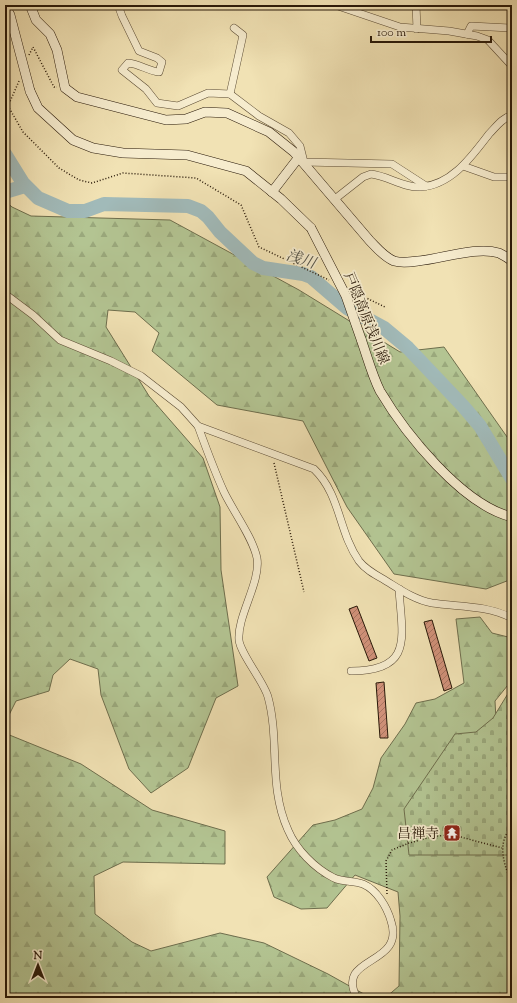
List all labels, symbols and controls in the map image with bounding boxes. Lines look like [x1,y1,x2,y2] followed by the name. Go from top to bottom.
[371,18,491,44] scale bar
[377,24,406,42] text: 100 m
[283,246,320,276] water label: 浅川
[338,270,393,368] street label: 戸隠高原浅川線
[442,823,462,843] temple icon: 昌禅寺
[397,825,439,845] place label: 昌禅寺
[18,945,58,985] north arrow
[33,948,43,964] text: N

